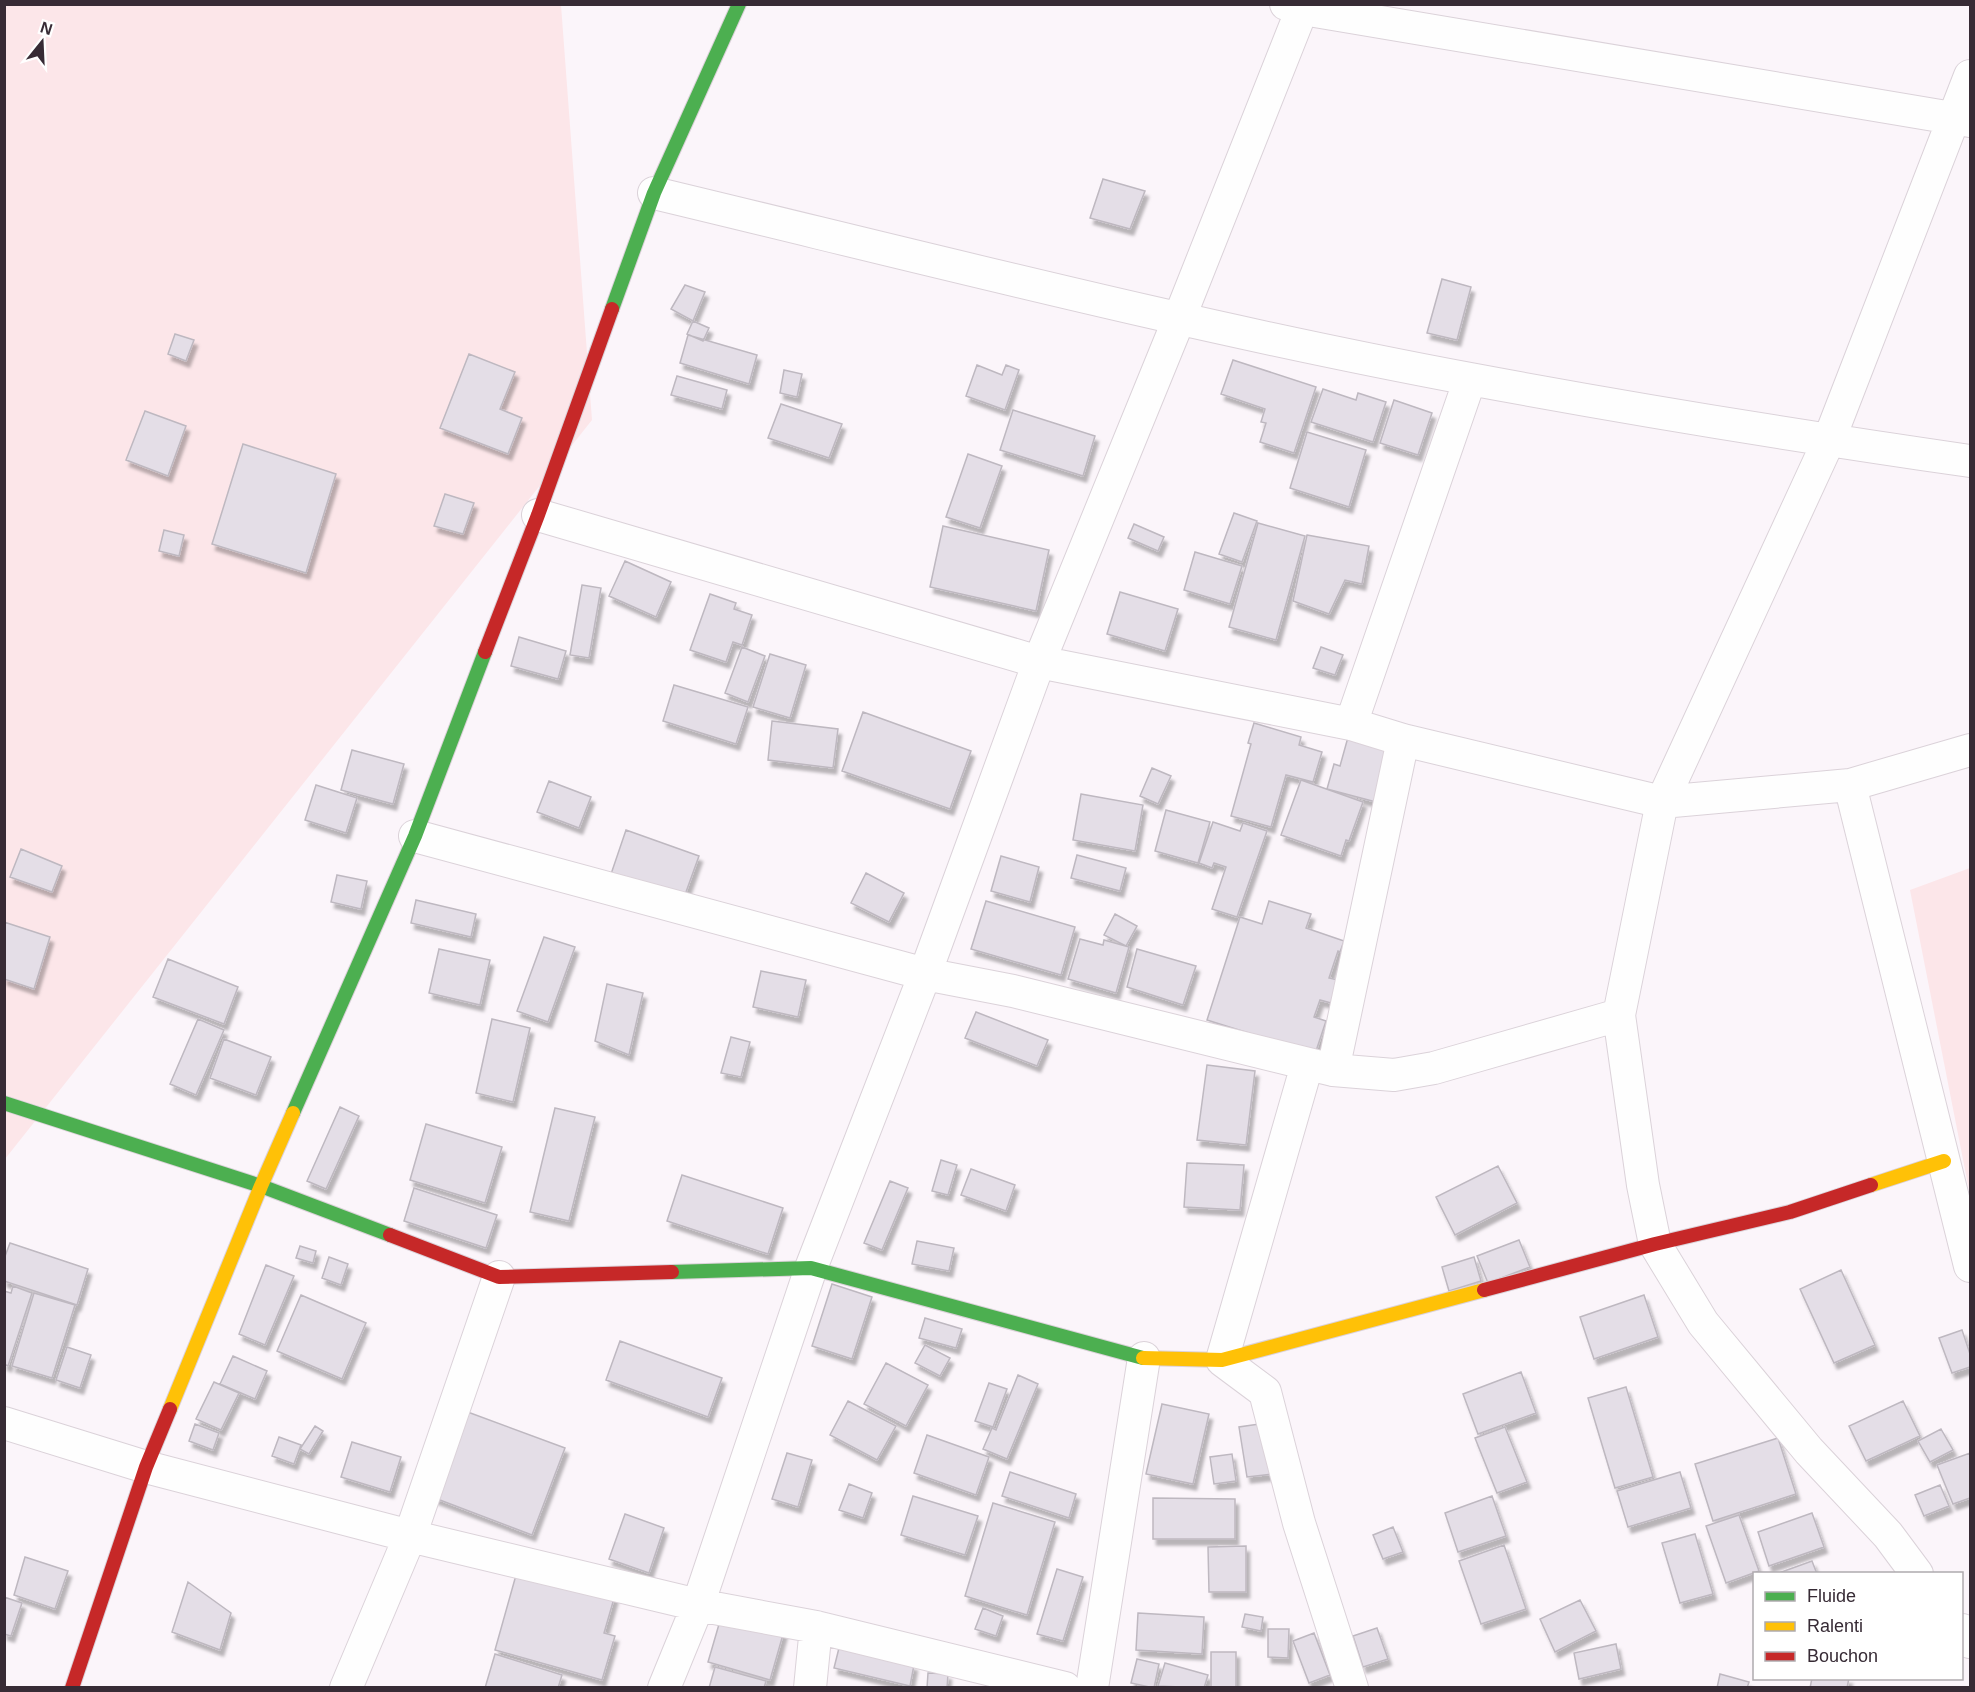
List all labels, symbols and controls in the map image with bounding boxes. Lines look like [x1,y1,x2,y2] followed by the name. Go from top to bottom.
[12,12,72,72] north arrow
[38,18,55,38] text: N
[1753,1572,1963,1680] legend
[1807,1586,1856,1606] text: Fluide
[1807,1616,1863,1636] text: Ralenti
[1807,1646,1878,1666] text: Bouchon

